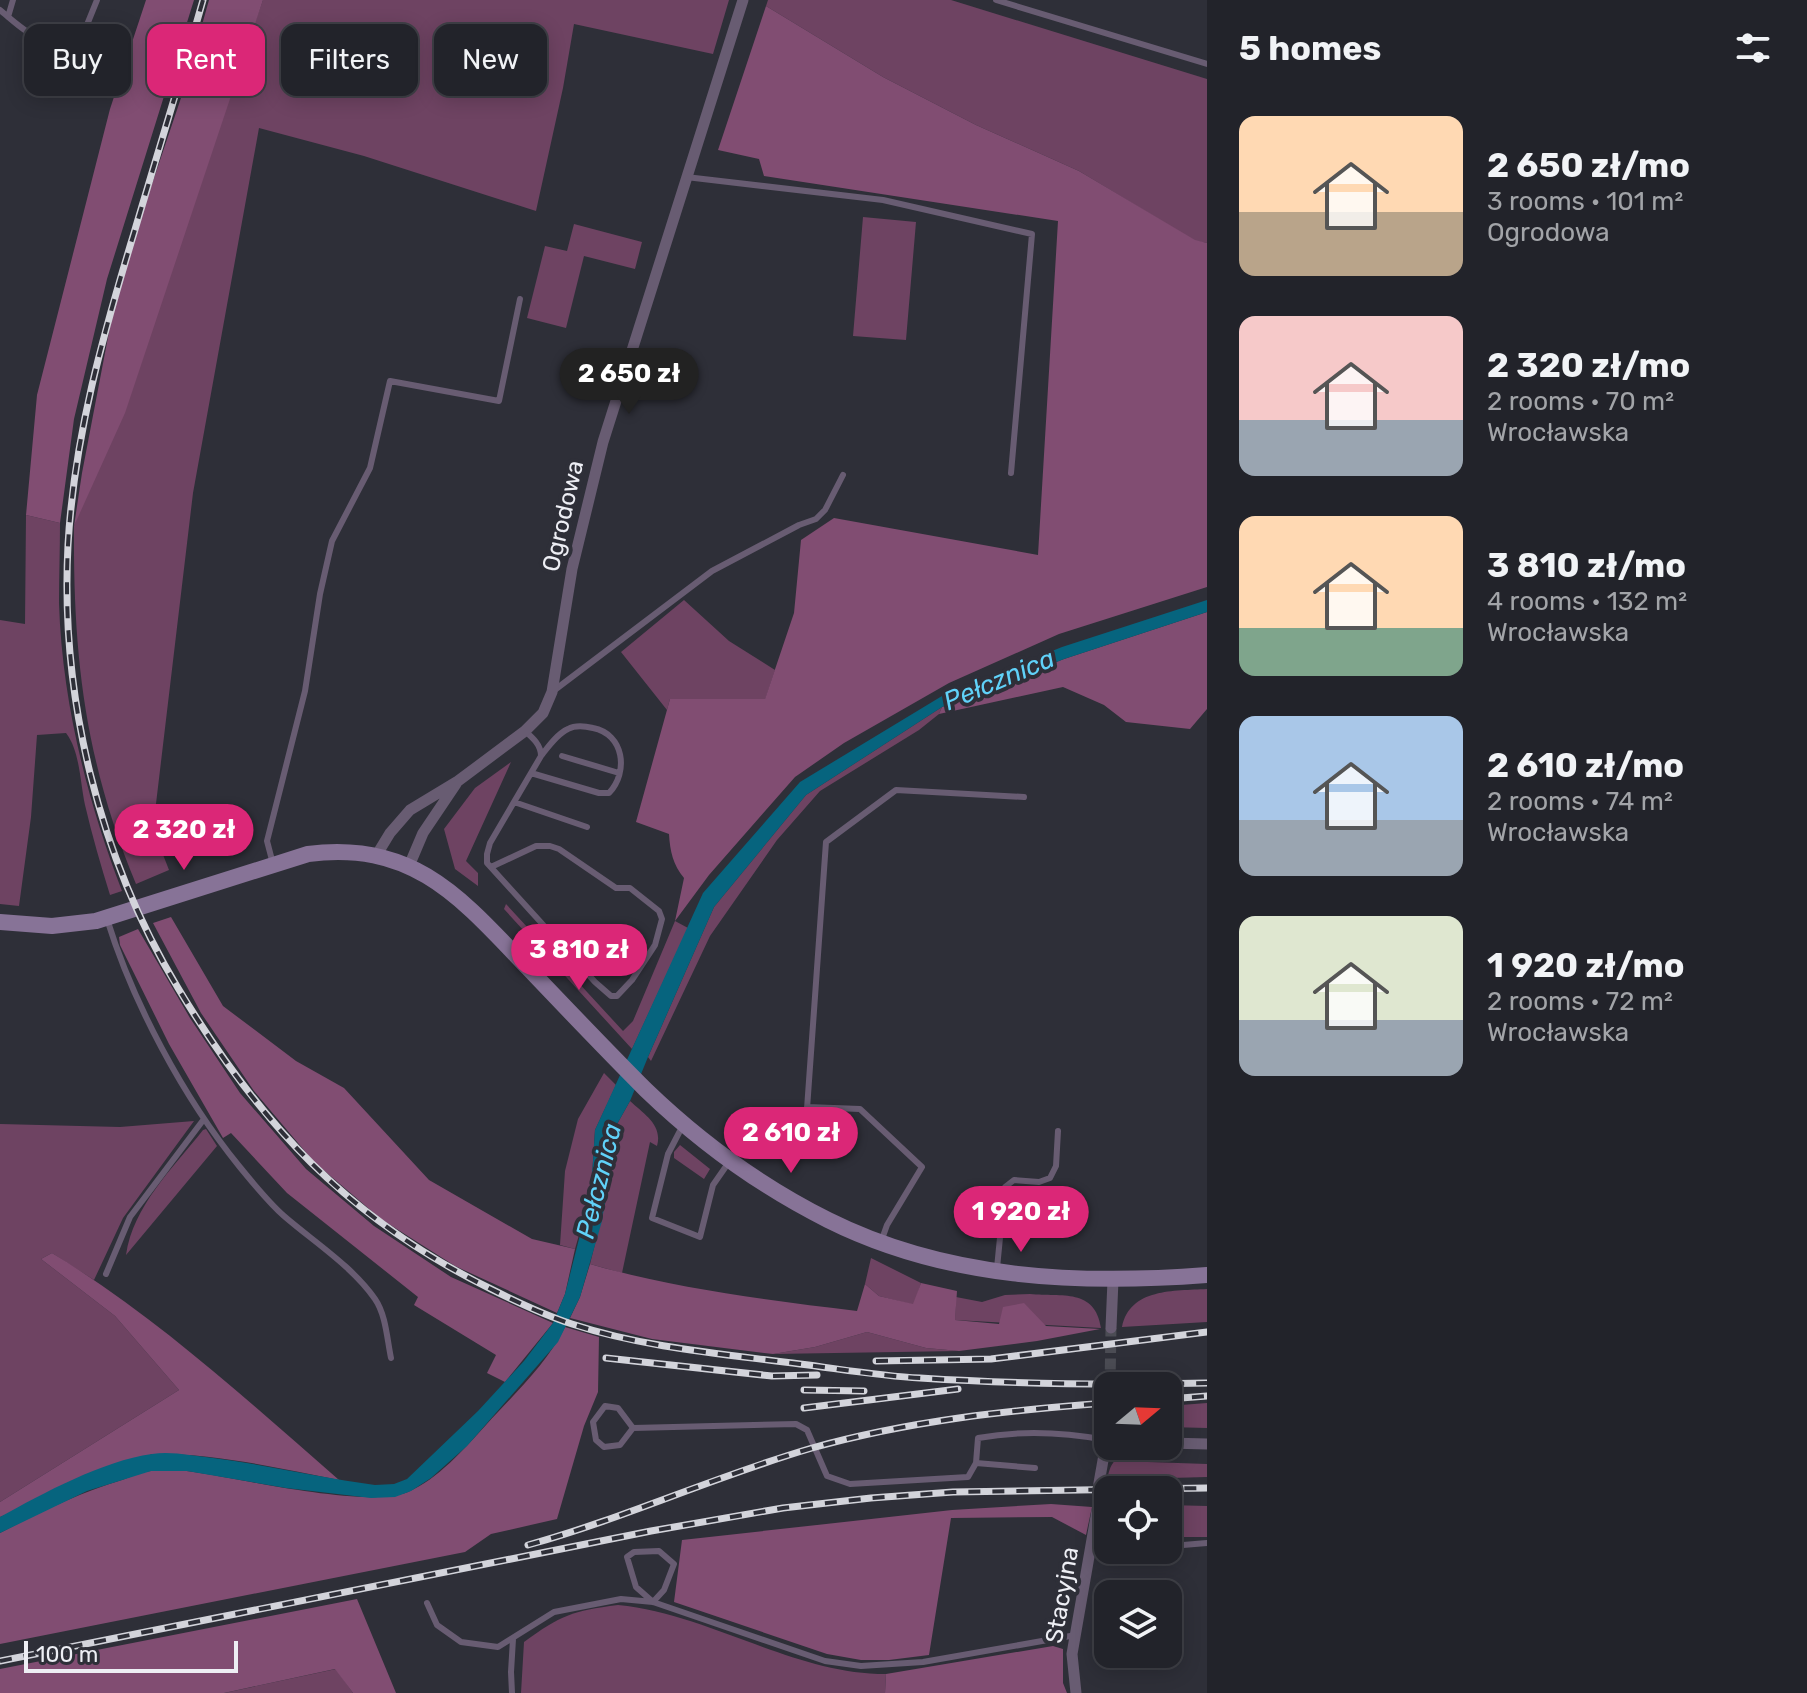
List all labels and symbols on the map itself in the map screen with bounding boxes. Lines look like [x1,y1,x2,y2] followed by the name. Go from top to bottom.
[546,348,712,416] pin: 2 650 zł
[537,458,589,574] street label: Ogrodowa
[939,643,1059,717] water label: Pełcznica
[101,804,267,872] pin: 2 320 zł
[496,924,662,992] pin: 3 810 zł
[708,1107,874,1175] pin: 2 610 zł
[570,1120,628,1242] water label: Pełcznica
[938,1186,1104,1254] pin: 1 920 zł
[1094,1372,1182,1460] north arrow
[1040,1545,1084,1645] street label: Stacyjna
[24,1637,238,1673] scale bar

